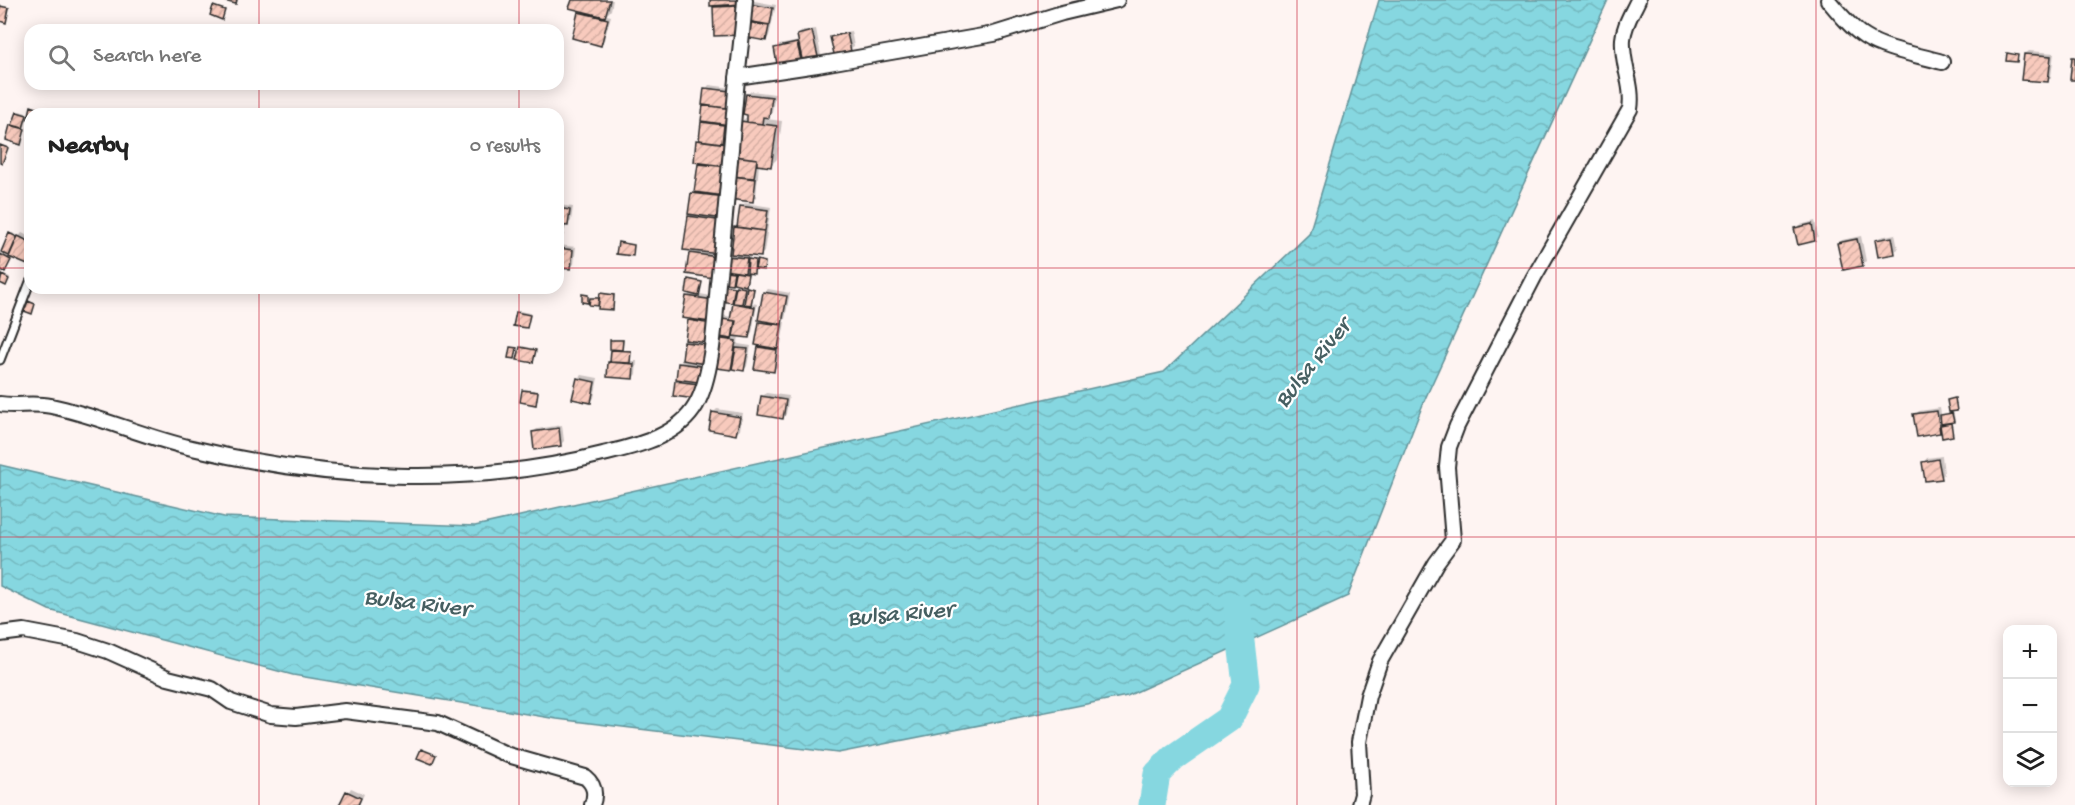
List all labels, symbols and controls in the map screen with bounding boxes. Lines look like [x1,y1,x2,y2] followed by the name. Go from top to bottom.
[24,24,564,90] search box
[45,41,78,74] icon: search
[93,44,201,70] text: Search here
[48,132,129,163] text: Nearby
[470,136,540,159] text: 0 results
[1269,310,1361,414] water label: Bulsa River
[362,584,475,626] water label: Bulsa River
[846,596,959,635] water label: Bulsa River
[2003,625,2057,787] map controls
[2003,625,2057,679] button: +
[2003,679,2057,733] button: −
[2003,733,2057,787] button: layers

